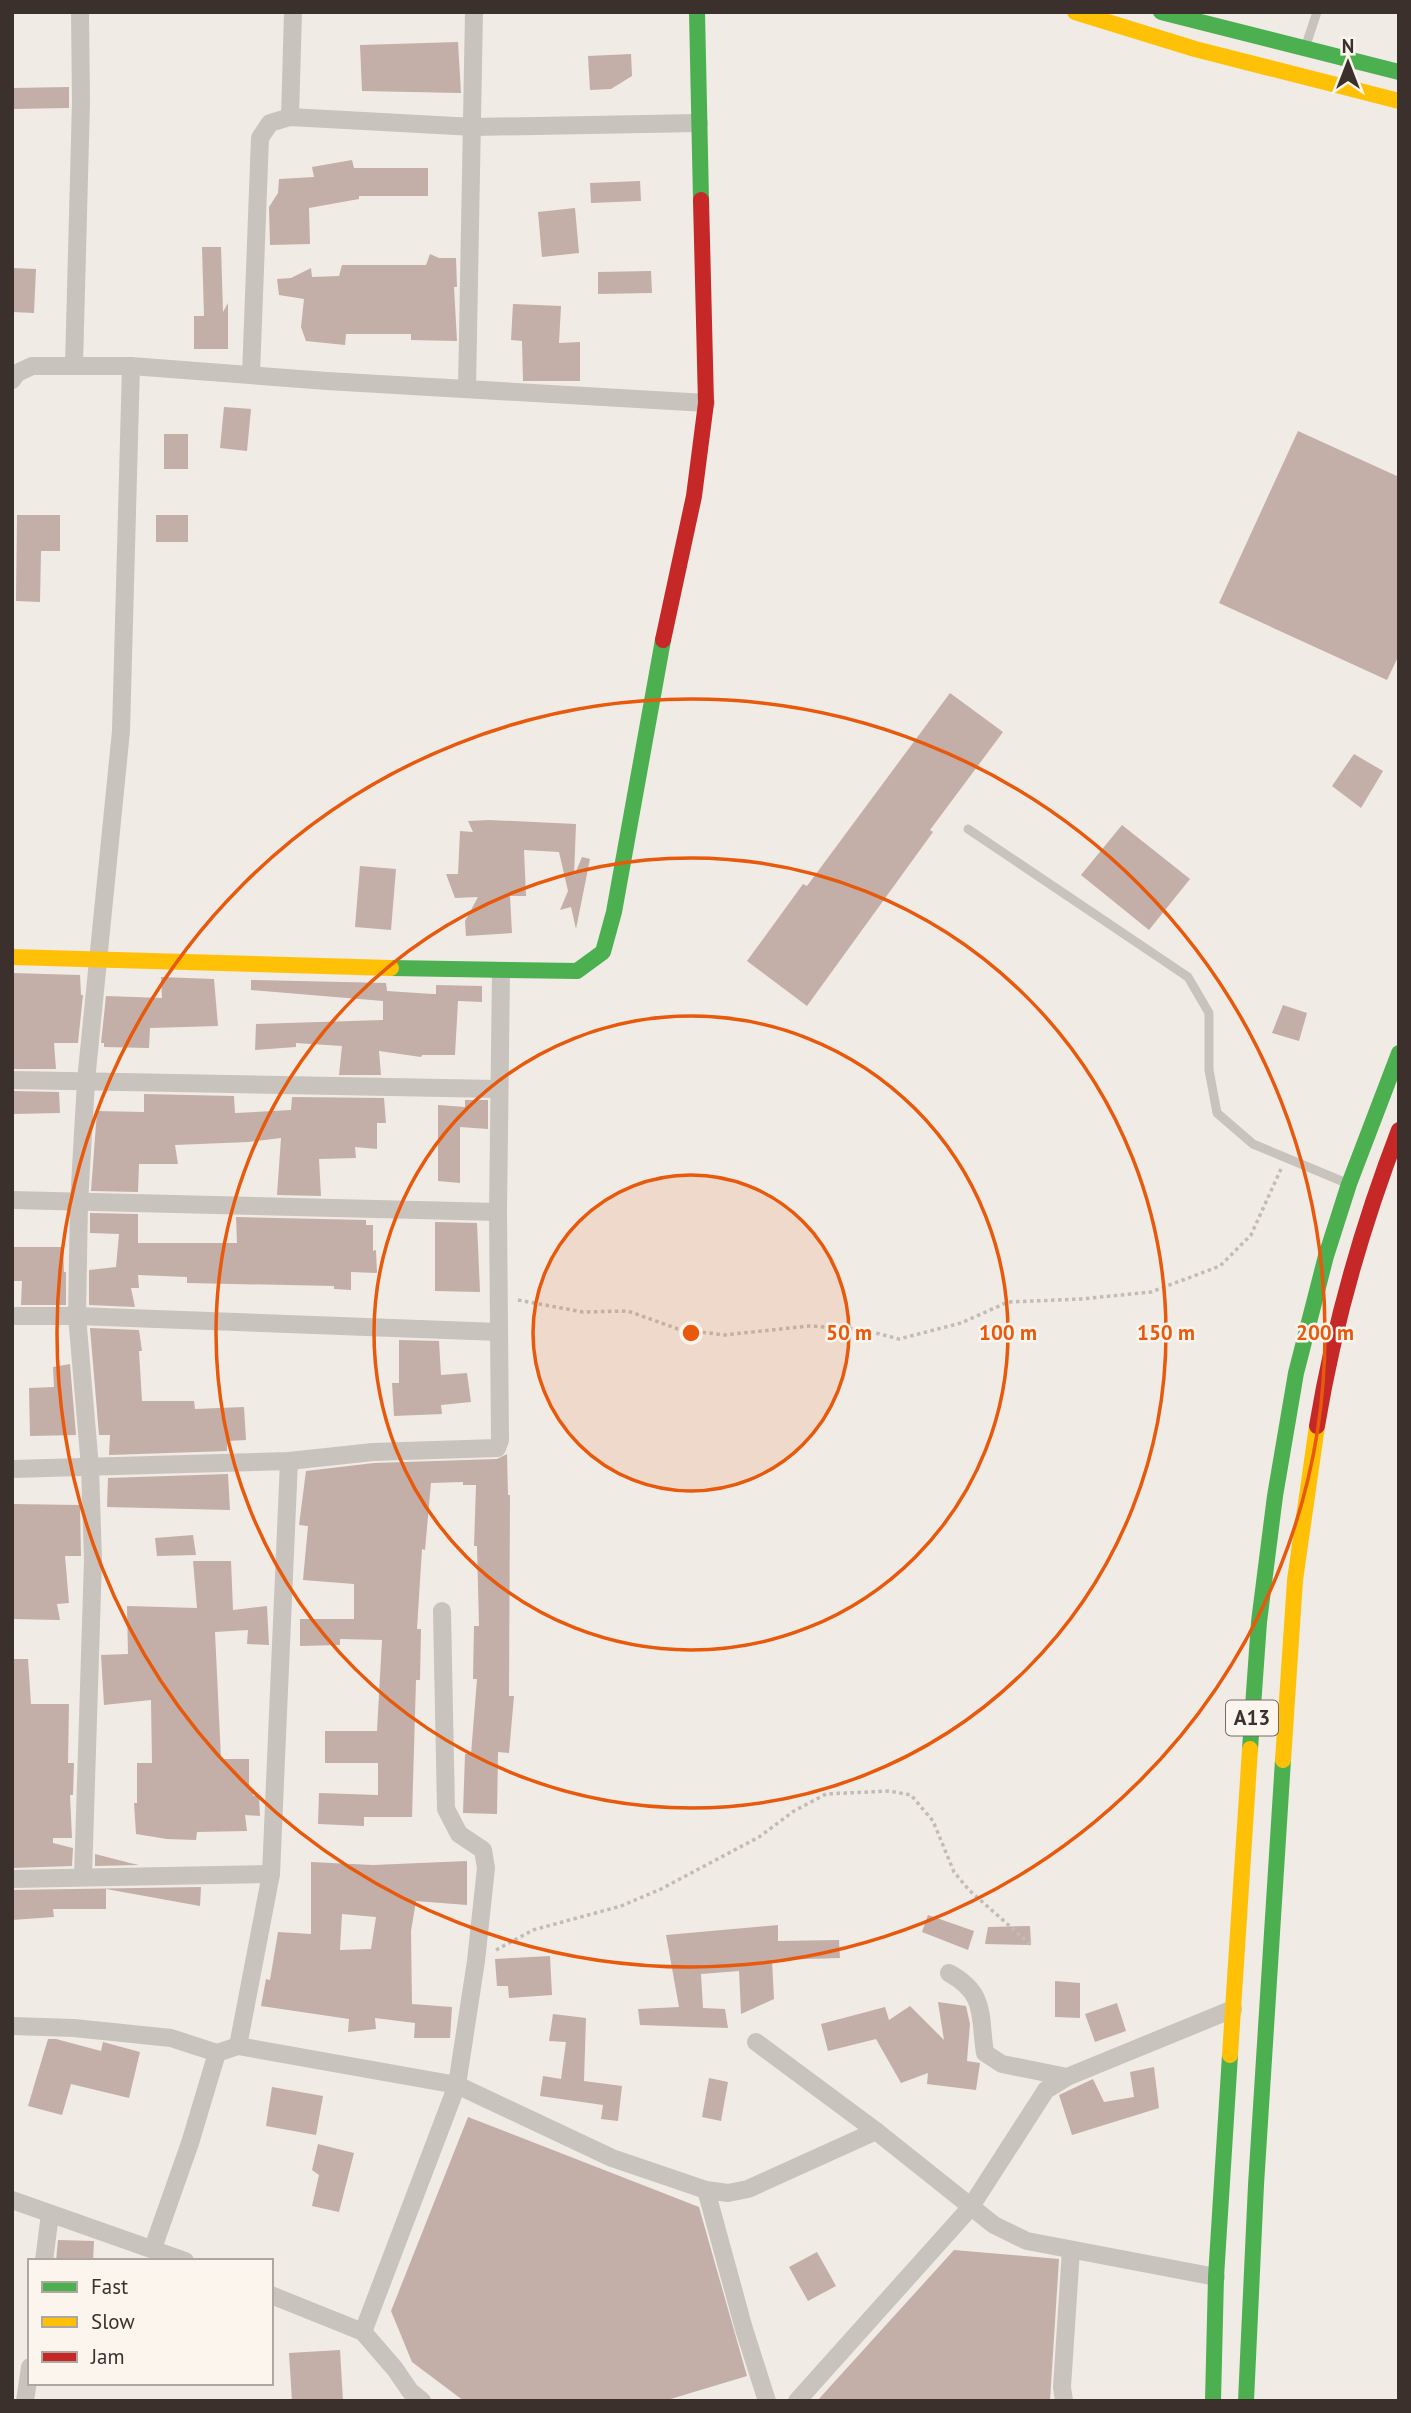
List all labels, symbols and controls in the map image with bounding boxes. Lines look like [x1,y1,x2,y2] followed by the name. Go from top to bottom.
[1313,28,1383,98] north arrow
[1342,34,1354,58] text: N
[826,1319,872,1346] text: 50 m
[979,1319,1037,1346] text: 100 m
[1137,1319,1195,1346] text: 150 m
[1296,1319,1354,1346] text: 200 m
[679,1321,703,1345] centre of rings
[1226,1700,1278,1736] road number: A13
[28,2259,273,2385] legend
[91,2273,128,2300] text: Fast
[91,2308,135,2335] text: Slow
[90,2343,125,2370] text: Jam

